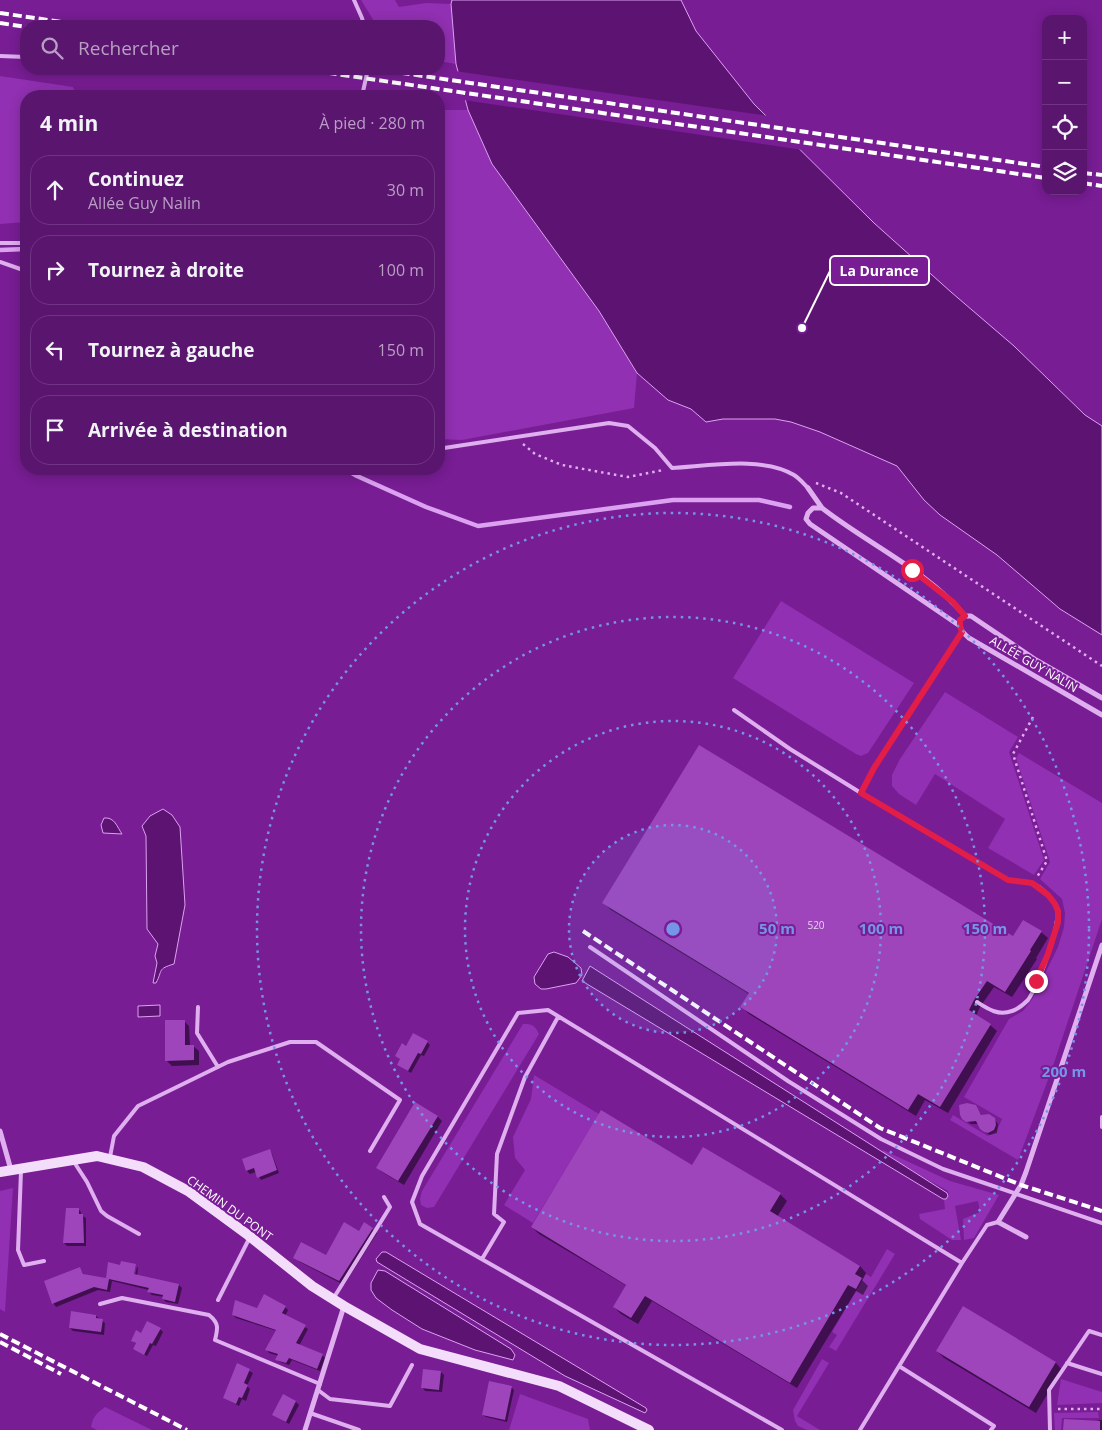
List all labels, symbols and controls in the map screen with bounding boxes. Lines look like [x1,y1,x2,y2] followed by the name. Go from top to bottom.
[1042,15,1087,195] map controls
[1042,15,1087,60] button: +
[20,20,445,75] search box
[38,34,66,62] icon: search
[78,35,179,61] text: Rechercher
[1042,60,1087,105] button: −
[1042,105,1087,150] button: locate
[40,109,98,137] text: 4 min
[319,112,425,134] text: À pied · 280 m
[1042,150,1087,195] button: layers
[88,166,184,192] text: Continuez
[41,176,69,204] icon: ahead
[387,179,424,201] text: 30 m
[88,192,201,214] text: Allée Guy Nalin
[41,256,69,284] icon: right
[830,256,929,285] callout: La Durance
[88,257,244,283] text: Tournez à droite
[378,259,424,281] text: 100 m
[839,261,919,280] text: La Durance
[41,336,69,364] icon: left
[88,337,254,363] text: Tournez à gauche
[378,339,424,361] text: 150 m
[41,416,69,444] icon: arrive
[88,417,288,443] text: Arrivée à destination
[901,559,924,582] route start
[987,632,1081,696] street label: ALLÉE GUY NALIN
[759,918,795,938] text: 50 m
[807,918,825,932] house number: 520
[859,918,903,938] text: 100 m
[963,918,1007,938] text: 150 m
[664,920,682,938] centre of rings
[1025,970,1048,993] route end
[1042,1061,1086,1081] text: 200 m
[184,1171,277,1245] street label: CHEMIN DU PONT

